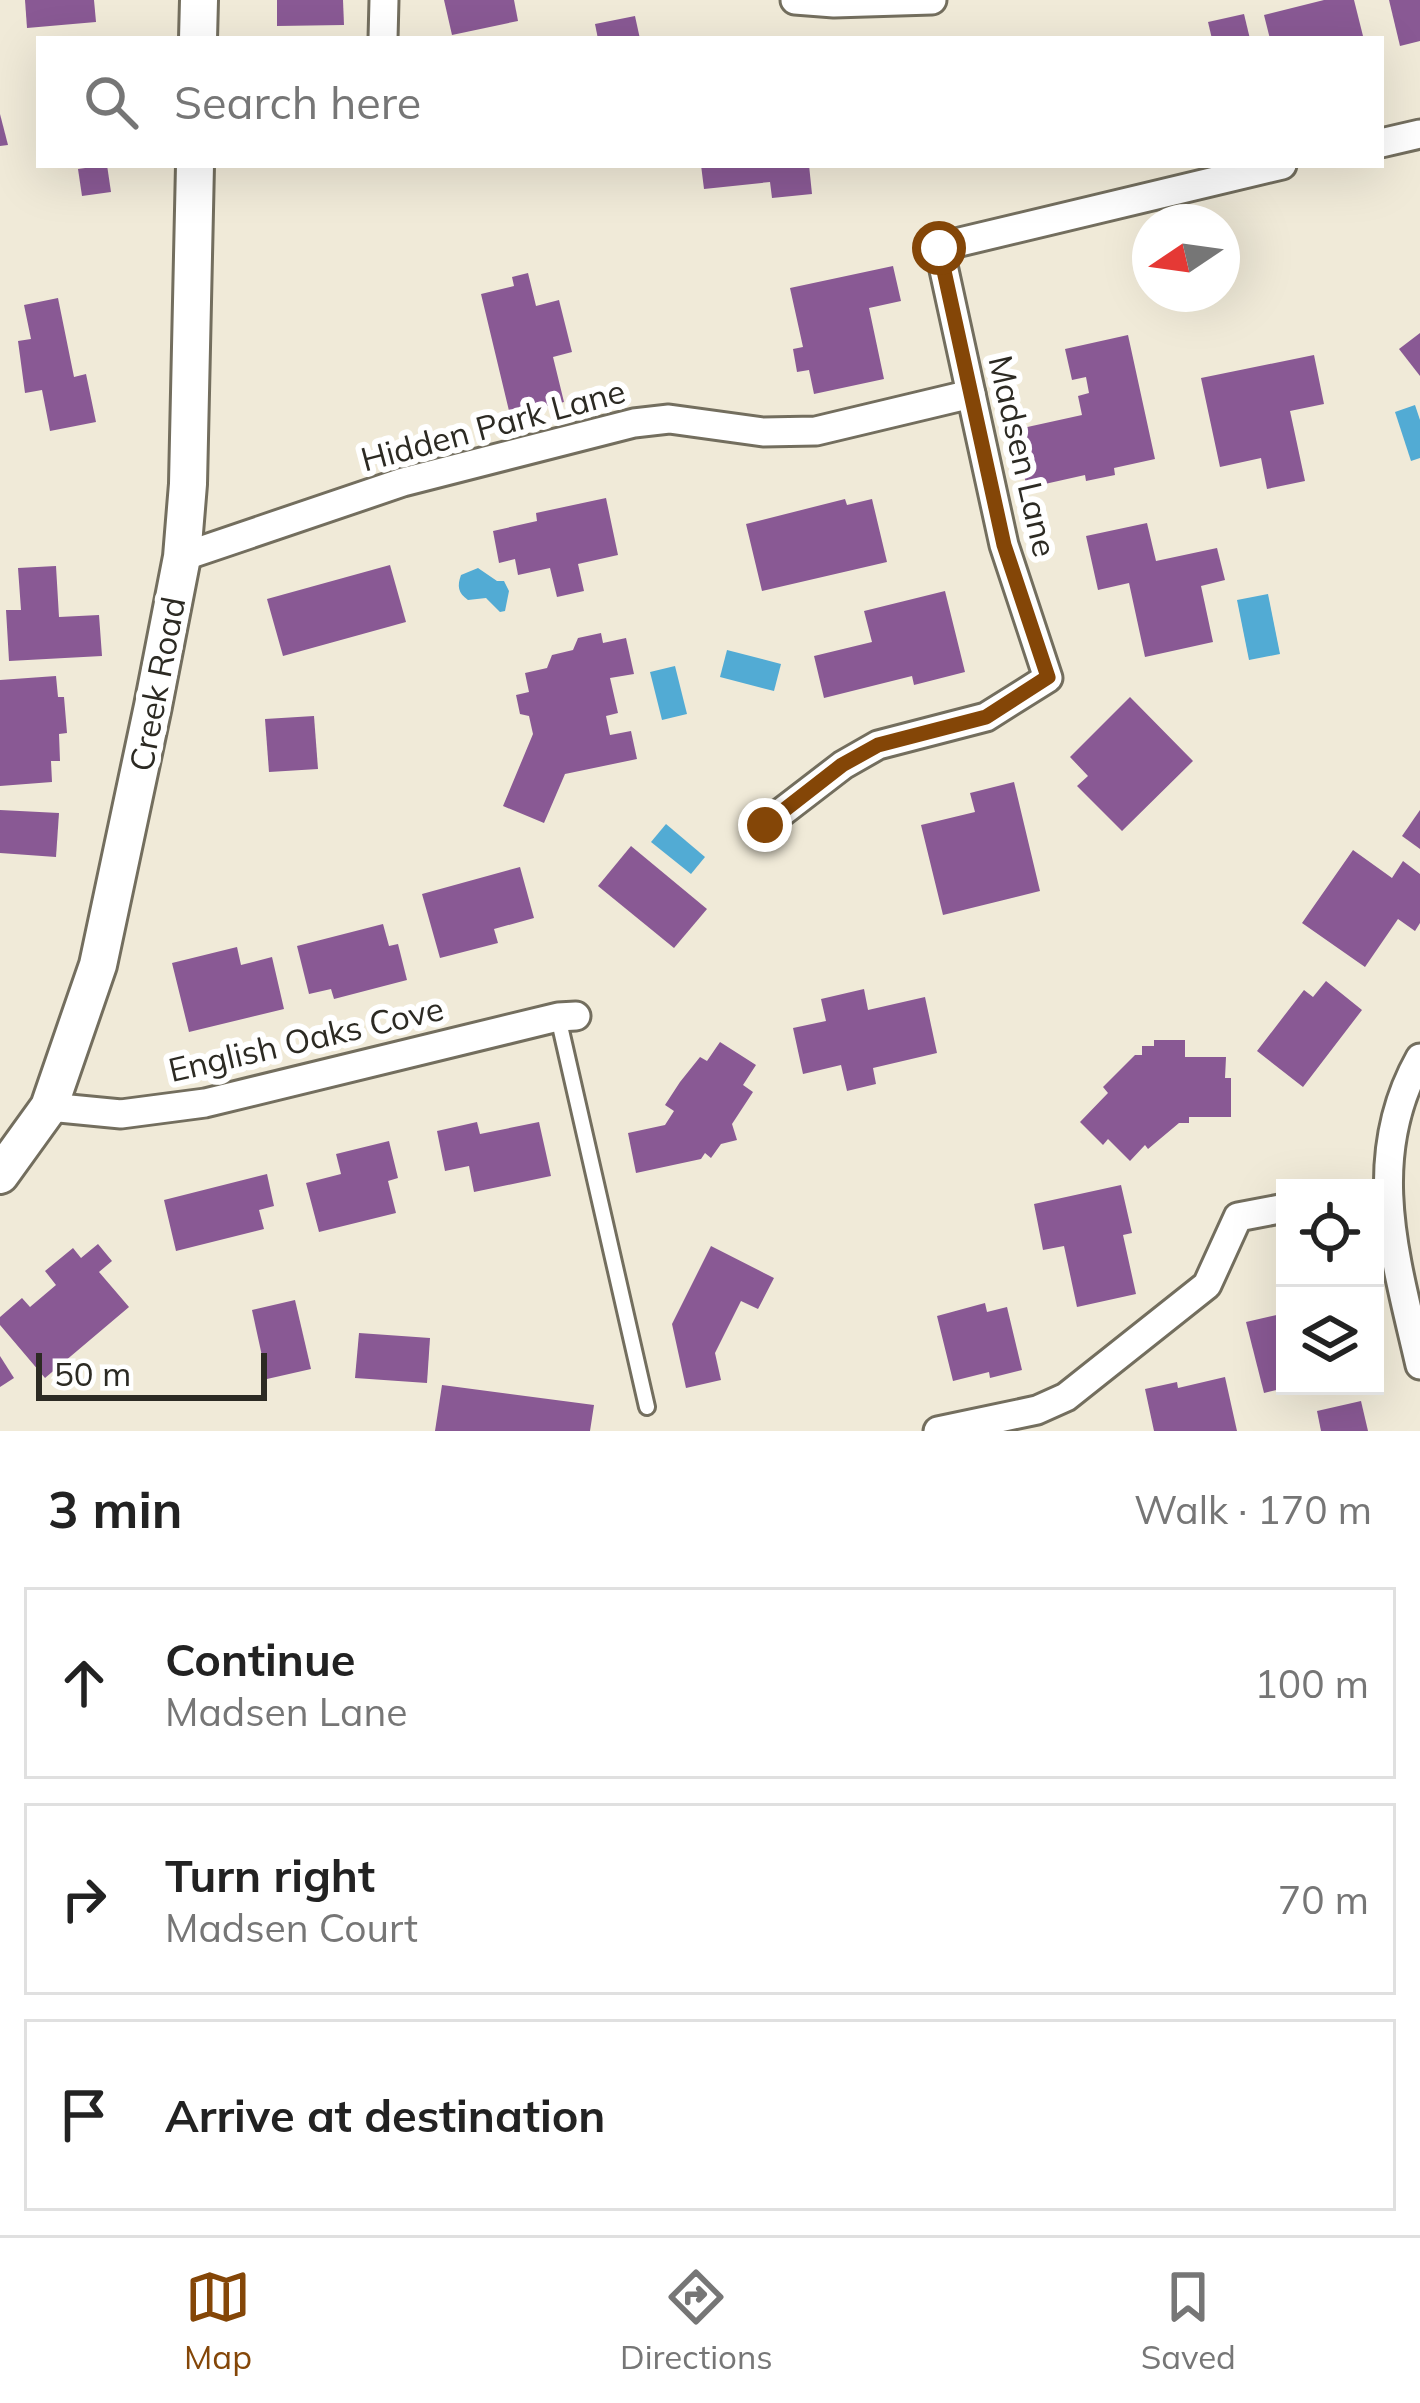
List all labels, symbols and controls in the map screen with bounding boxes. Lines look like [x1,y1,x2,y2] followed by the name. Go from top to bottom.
[36,36,1384,168] search box
[78,69,144,135] icon: search
[174,74,421,130] text: Search here
[1132,204,1240,312] north arrow
[912,221,966,275] route start
[980,351,1067,561] street label: Madsen Lane
[356,370,629,479] street label: Hidden Park Lane
[120,593,193,775] street label: Creek Road
[738,798,792,852] route end
[164,987,447,1090] street label: English Oaks Cove
[1276,1179,1384,1395] map controls
[1276,1179,1384,1287] button: locate
[1276,1287,1384,1395] button: layers
[36,1347,267,1400] scale bar
[54,1353,131,1394] text: 50 m
[48,1477,183,1541] text: 3 min
[1134,1485,1372,1534] text: Walk · 170 m
[165,1631,355,1687] text: Continue
[51,1650,117,1716] icon: ahead
[1254,1659,1369,1708] text: 100 m
[165,1687,408,1736] text: Madsen Lane
[165,1847,375,1903] text: Turn right
[51,1866,117,1932] icon: right
[1278,1875,1369,1924] text: 70 m
[165,1903,418,1952] text: Madsen Court
[51,2082,117,2148] icon: arrive
[165,2087,605,2143] text: Arrive at destination
[184,2264,252,2377] tab: Map
[620,2264,773,2377] tab: Directions
[1141,2264,1236,2377] tab: Saved

